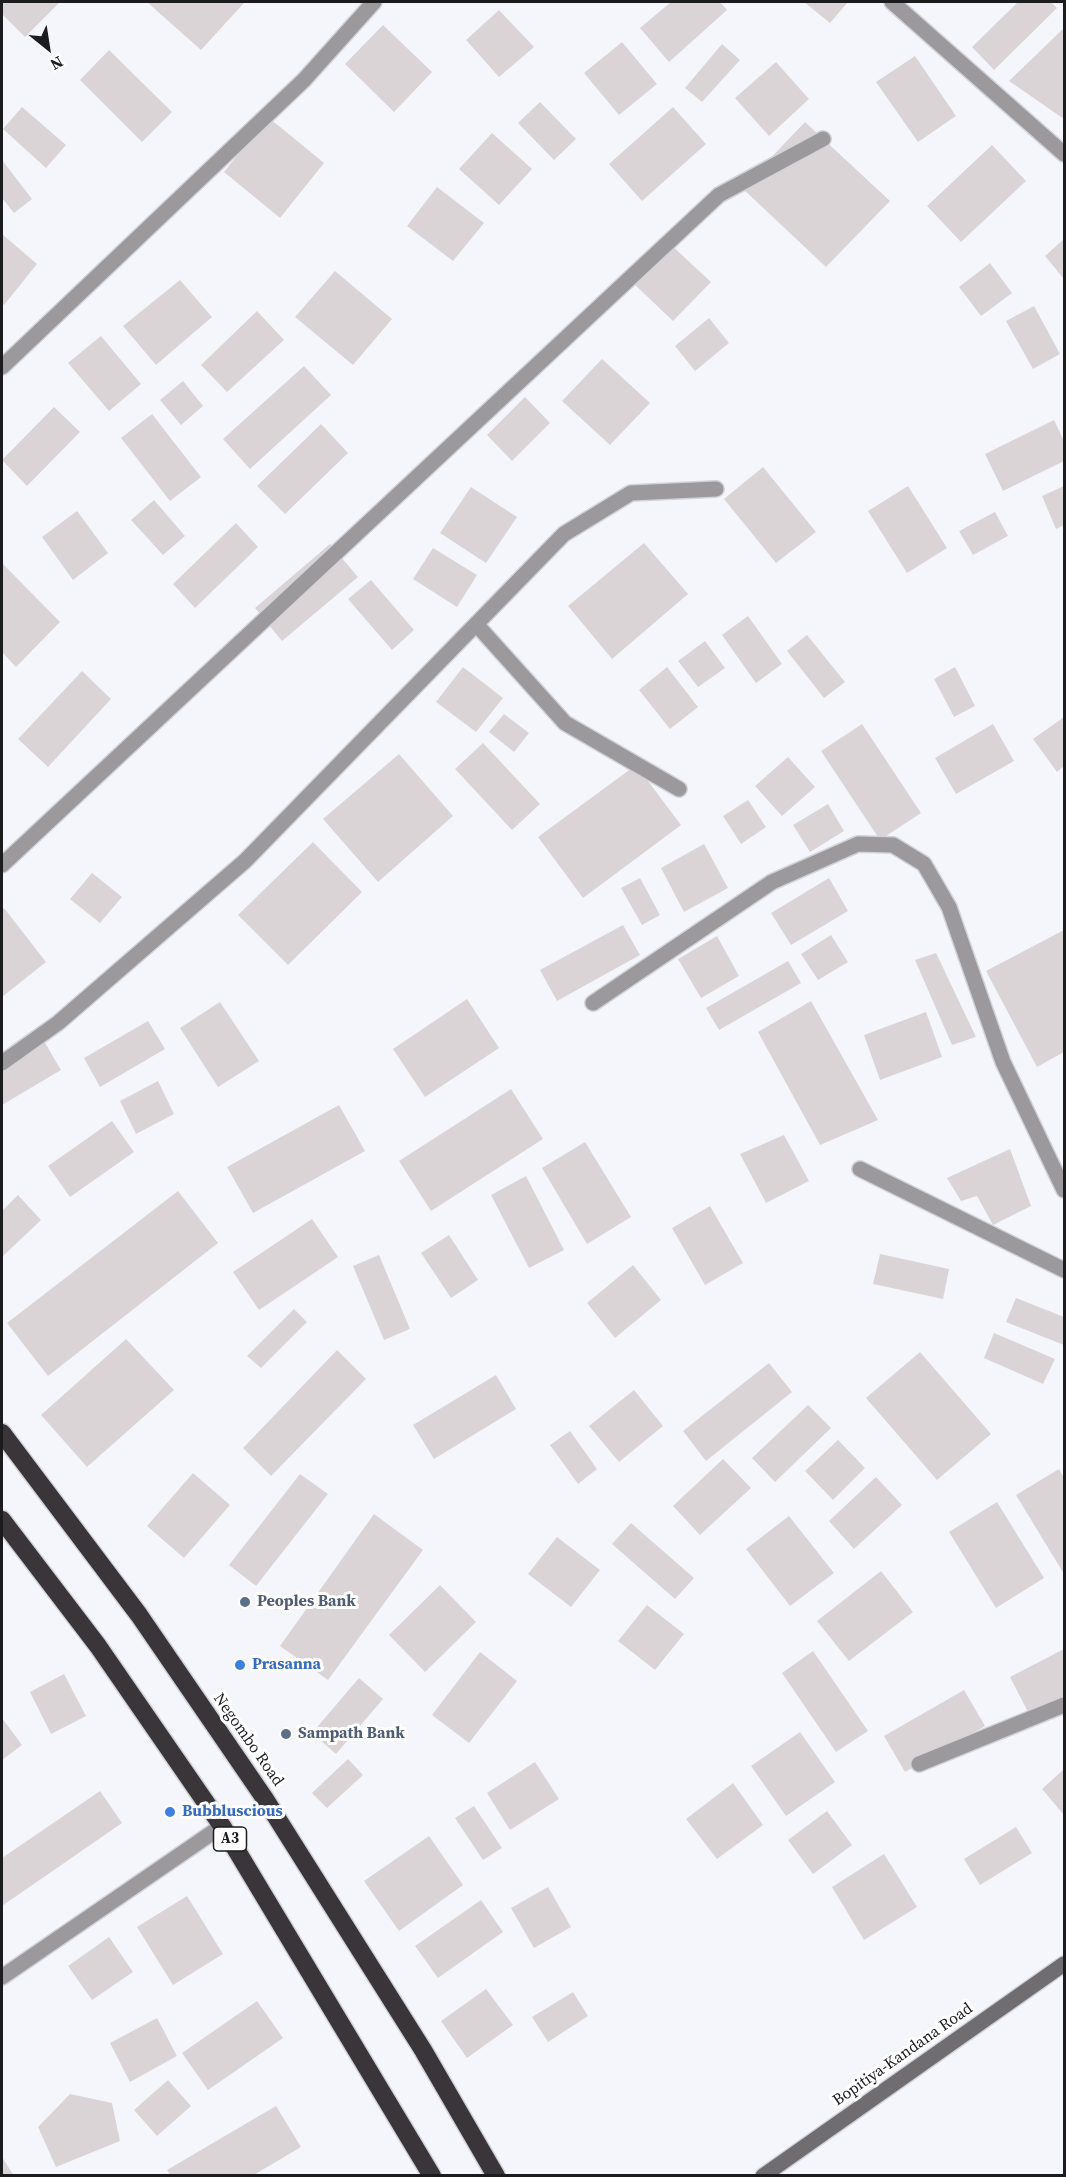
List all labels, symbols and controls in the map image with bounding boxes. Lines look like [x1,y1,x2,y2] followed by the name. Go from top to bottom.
[18,18,78,78] north arrow
[46,51,68,76] text: N
[257,1592,356,1612] place label: Peoples Bank
[238,1595,252,1609] marker: Peoples Bank
[252,1655,321,1675] place label: Prasanna
[233,1658,247,1672] marker: Prasanna
[209,1690,287,1790] street label: Negombo Road
[298,1724,405,1744] place label: Sampath Bank
[279,1727,293,1741] marker: Sampath Bank
[182,1802,283,1822] place label: Bubbluscious
[163,1805,177,1819] marker: Bubbluscious
[214,1827,246,1851] road number: A3
[829,1999,977,2111] street label: Bopitiya-Kandana Road

